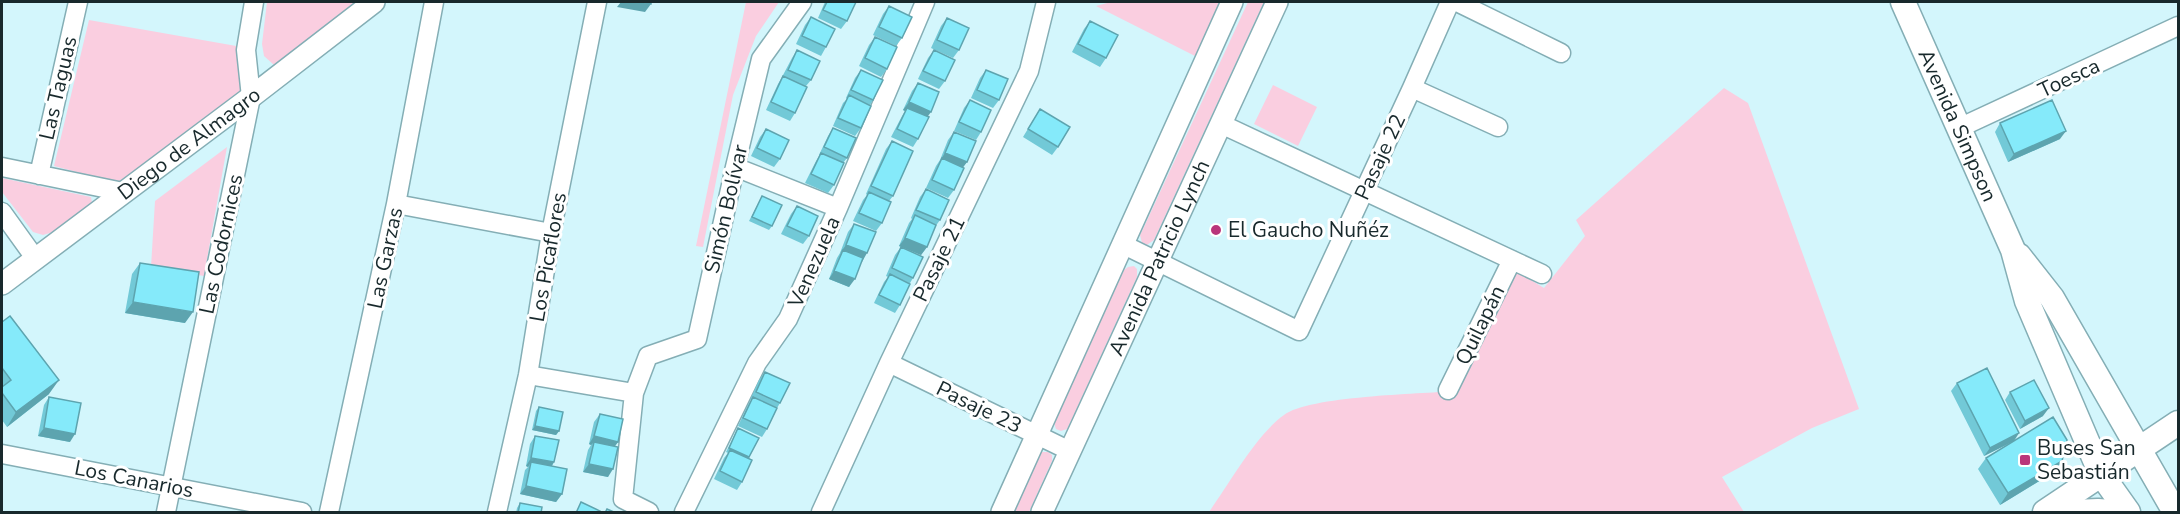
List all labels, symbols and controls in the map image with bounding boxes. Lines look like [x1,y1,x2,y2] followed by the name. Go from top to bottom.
[32,33,84,143] street label: Las Taguas
[1912,45,2004,206] street label: Avenida Simpson
[2034,52,2104,104] street label: Toesca
[112,81,266,206] street label: Diego de Almagro
[1348,109,1412,205] street label: Pasaje 22
[698,142,754,276] street label: Simón Bolívar
[1102,155,1216,360] street label: Avenida Patricio Lynch
[193,172,249,316] street label: Las Codornices
[523,190,573,324] street label: Los Picaflores
[361,205,409,311] street label: Las Garzas
[781,212,847,313] street label: Venezuela
[906,212,972,306] street label: Pasaje 21
[1228,216,1389,244] place label: El Gaucho Nuñéz
[1209,223,1223,237] marker: El Gaucho Nuñéz
[1449,280,1511,370] street label: Quilapán
[932,374,1026,440] street label: Pasaje 23
[2037,434,2136,486] place label: Buses San Sebastián
[2018,453,2032,467] marker: Buses San Sebastián
[72,454,196,504] street label: Los Canarios

